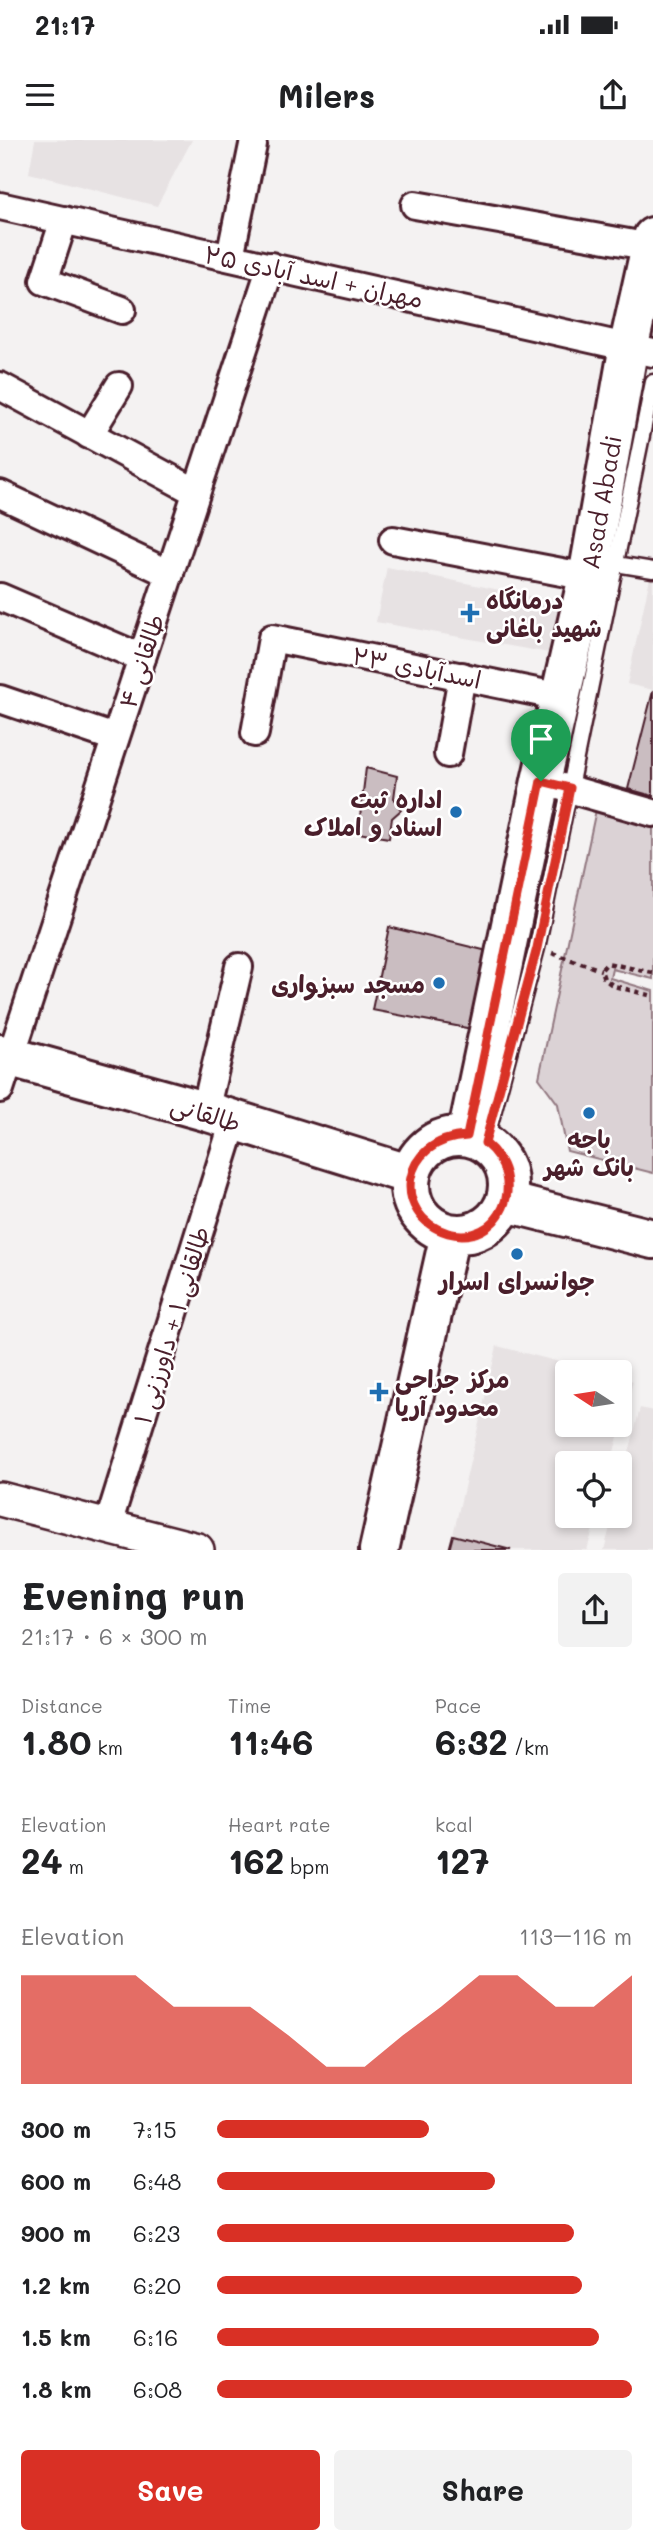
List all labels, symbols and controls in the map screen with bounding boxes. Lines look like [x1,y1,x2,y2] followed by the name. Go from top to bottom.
[35,8,95,42] text: 21:17
[278,74,375,116] text: Milers
[21,76,59,114] icon: menu
[594,76,632,114] icon: share
[202,238,426,314] street label: مهران + اسد آبادی ۲۵
[574,433,628,571] street label: Asad Abadi
[486,584,602,644] place label: درمانگاه شهید باغانی
[460,603,480,623] marker: درمانگاه شهید باغانی
[111,610,172,712] street label: طالقانی ۴
[350,639,484,695] street label: اسدآبادی ۲۳
[511,709,571,781] pin
[522,720,560,758] icon: arrive
[304,783,442,842] place label: اداره ثبت اسناد و املاک
[448,804,464,820] marker: اداره ثبت اسناد و املاک
[271,968,425,1001] place label: مسجد سبزواری
[431,975,447,991] marker: مسجد سبزواری
[167,1088,245,1139] street label: طالقانی
[581,1105,597,1121] marker: باجه بانک شهر
[542,1123,634,1182] place label: باجه بانک شهر
[126,1222,217,1428] street label: طالقانی ۱ + داورزنی ۱
[509,1246,525,1262] marker: جوانسرای اسرار
[437,1265,595,1298] place label: جوانسرای اسرار
[555,1360,632,1437] north arrow
[555,1360,632,1528] map controls
[395,1363,509,1423] place label: مرکز جراحی محدود آریا
[369,1382,389,1402] marker: مرکز جراحی محدود آریا
[555,1451,632,1528] button: locate
[21,1570,245,1620] text: Evening run
[558,1573,632,1647] button: share
[21,1621,208,1651] text: 21:17 · 6 × 300 m
[21,1693,103,1718] text: Distance
[228,1693,271,1718] text: Time
[435,1693,481,1718] text: Pace
[21,1718,92,1764] text: 1.80
[228,1718,313,1764] text: 11:46
[435,1718,508,1764] text: 6:32
[92,1735,123,1760] text: km
[508,1735,549,1760] text: /km
[21,1812,106,1837] text: Elevation
[228,1812,331,1837] text: Heart rate
[435,1812,473,1837] text: kcal
[21,1837,63,1883] text: 24
[228,1837,284,1883] text: 162
[435,1837,490,1883] text: 127
[63,1854,84,1879] text: m
[284,1854,329,1879] text: bpm
[21,1921,124,1951] text: Elevation
[519,1921,632,1951] text: 113–116 m
[21,2114,91,2144] text: 300 m
[133,2114,177,2144] text: 7:15
[21,2166,91,2196] text: 600 m
[133,2166,181,2196] text: 6:48
[21,2218,91,2248] text: 900 m
[133,2218,180,2248] text: 6:23
[21,2270,90,2300] text: 1.2 km
[133,2270,181,2300] text: 6:20
[21,2322,91,2352] text: 1.5 km
[133,2322,178,2352] text: 6:16
[21,2374,91,2404] text: 1.8 km
[133,2374,182,2404] text: 6:08
[21,2450,320,2530] button: Save
[334,2450,632,2530] button: Share

